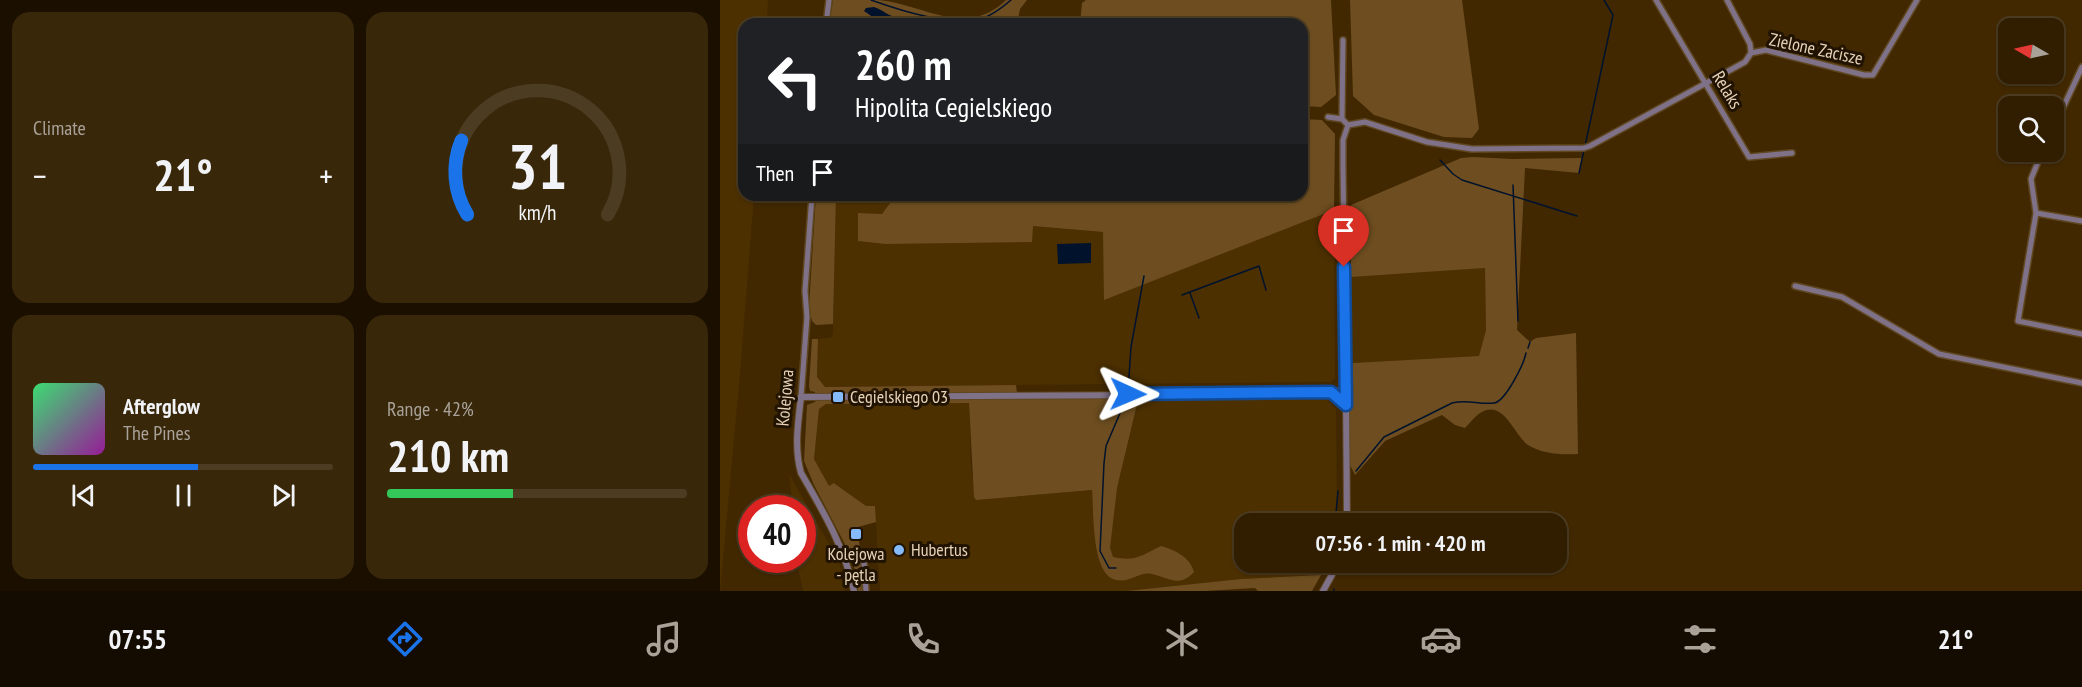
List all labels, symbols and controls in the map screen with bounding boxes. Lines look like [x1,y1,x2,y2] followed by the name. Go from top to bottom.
[1998,18,2064,84] north arrow
[1998,18,2064,162] map controls
[1767,27,1865,70] street label: Zielone Zacisze
[855,37,952,92] text: 260 m
[756,42,834,120] icon: left
[1707,67,1748,113] street label: Relaks
[855,90,1052,124] text: Hipolita Cegielskiego
[1998,96,2064,162] button: search
[33,115,86,141] text: Climate
[507,125,567,206] text: 31
[153,145,213,203] text: 21°
[33,154,47,197] text: −
[319,154,333,197] text: +
[806,156,839,189] icon: arrive
[756,159,794,187] text: Then
[518,198,556,226] text: km/h
[1318,205,1369,267] pin
[1327,214,1360,247] icon: arrive
[1096,362,1160,426] position arrow
[771,369,798,427] street label: Kolejowa
[850,385,948,408] place label: Cegielskiego 03
[831,390,845,404] marker: Cegielskiego 03
[123,392,200,420] text: Afterglow
[387,396,474,422] text: Range · 42%
[123,420,190,446] text: The Pines
[387,426,509,484] text: 210 km
[67,479,100,512] icon: previous
[167,479,200,512] icon: pause
[267,479,300,512] icon: next
[738,495,816,573] speed limit sign: 40
[849,527,863,541] marker: Kolejowa - pętla
[1315,529,1486,557] text: 07:56 · 1 min · 420 m
[911,538,968,561] place label: Hubertus
[828,542,884,586] place label: Kolejowa - pętla
[892,543,906,557] marker: Hubertus
[384,618,426,660] icon: directions
[643,618,685,660] icon: music
[902,618,944,660] icon: phone
[1161,618,1203,660] icon: climate
[1420,618,1462,660] icon: car
[1679,618,1721,660] icon: filters
[108,622,167,656] text: 07:55
[1938,622,1973,656] text: 21°

